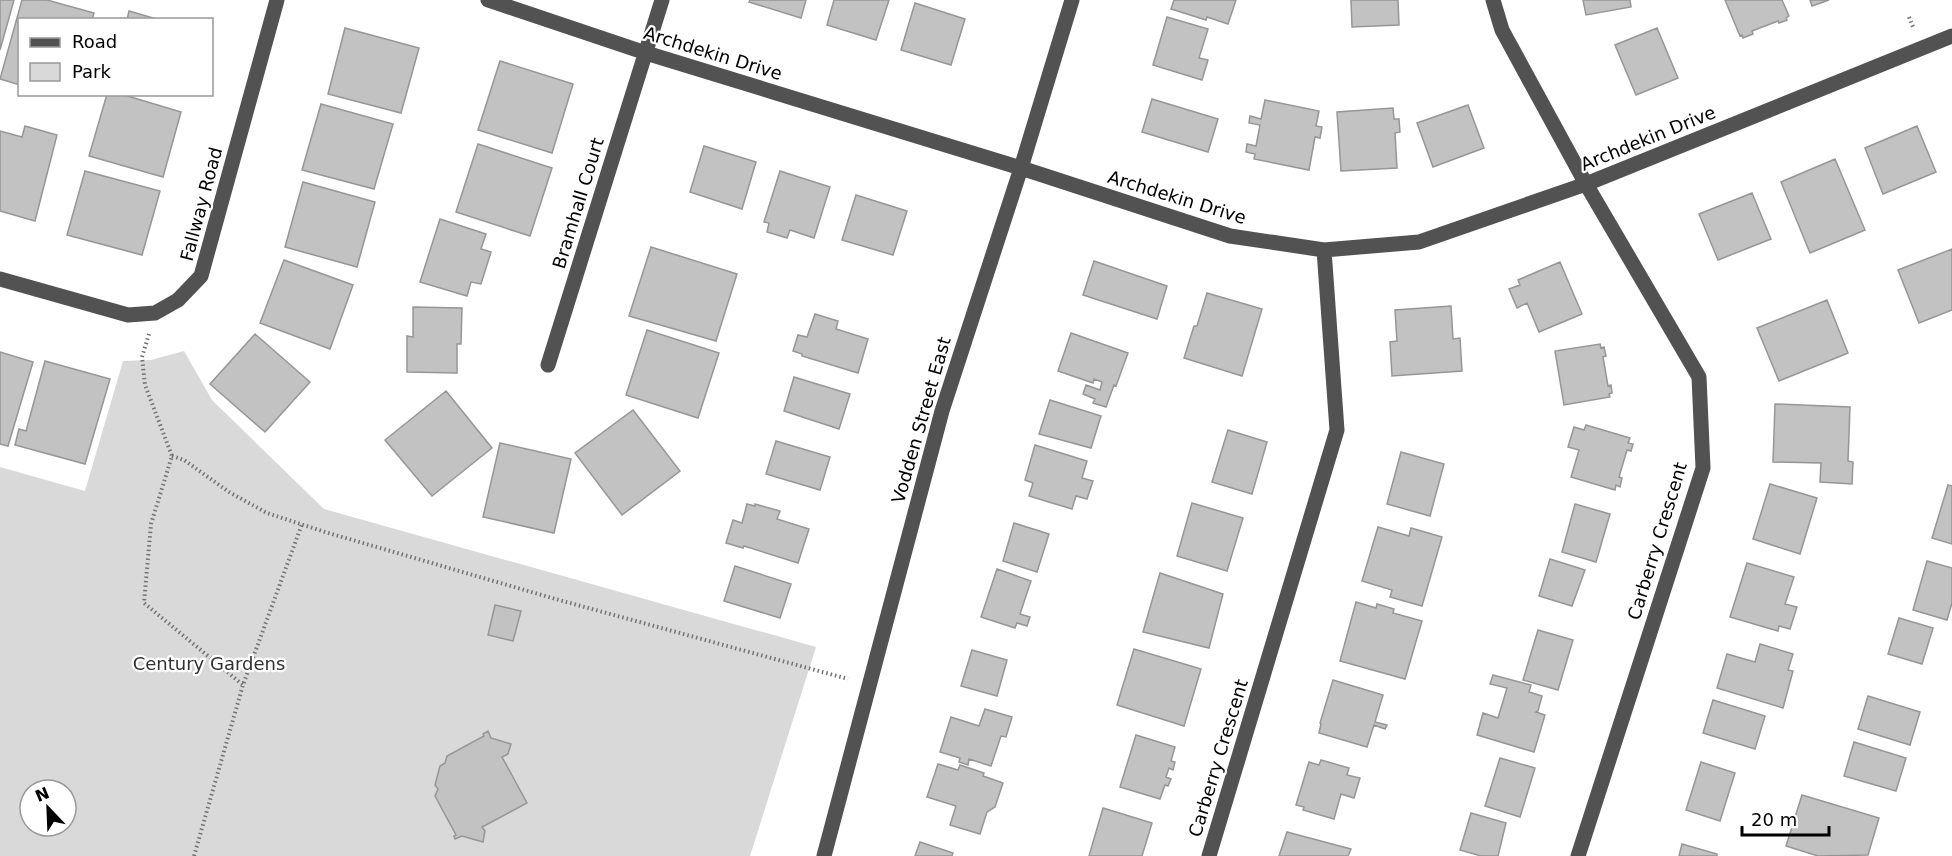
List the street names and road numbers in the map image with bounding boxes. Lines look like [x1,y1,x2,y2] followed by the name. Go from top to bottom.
[641,22,785,84] street label: Archdekin Drive
[1577,101,1719,175] street label: Archdekin Drive
[548,135,608,271] street label: Bramhall Court
[176,145,226,263] street label: Fallway Road
[1105,166,1249,228] street label: Archdekin Drive
[887,334,955,506] street label: Vodden Street East
[1623,460,1691,622] street label: Carberry Crescent
[1184,677,1252,839] street label: Carberry Crescent

